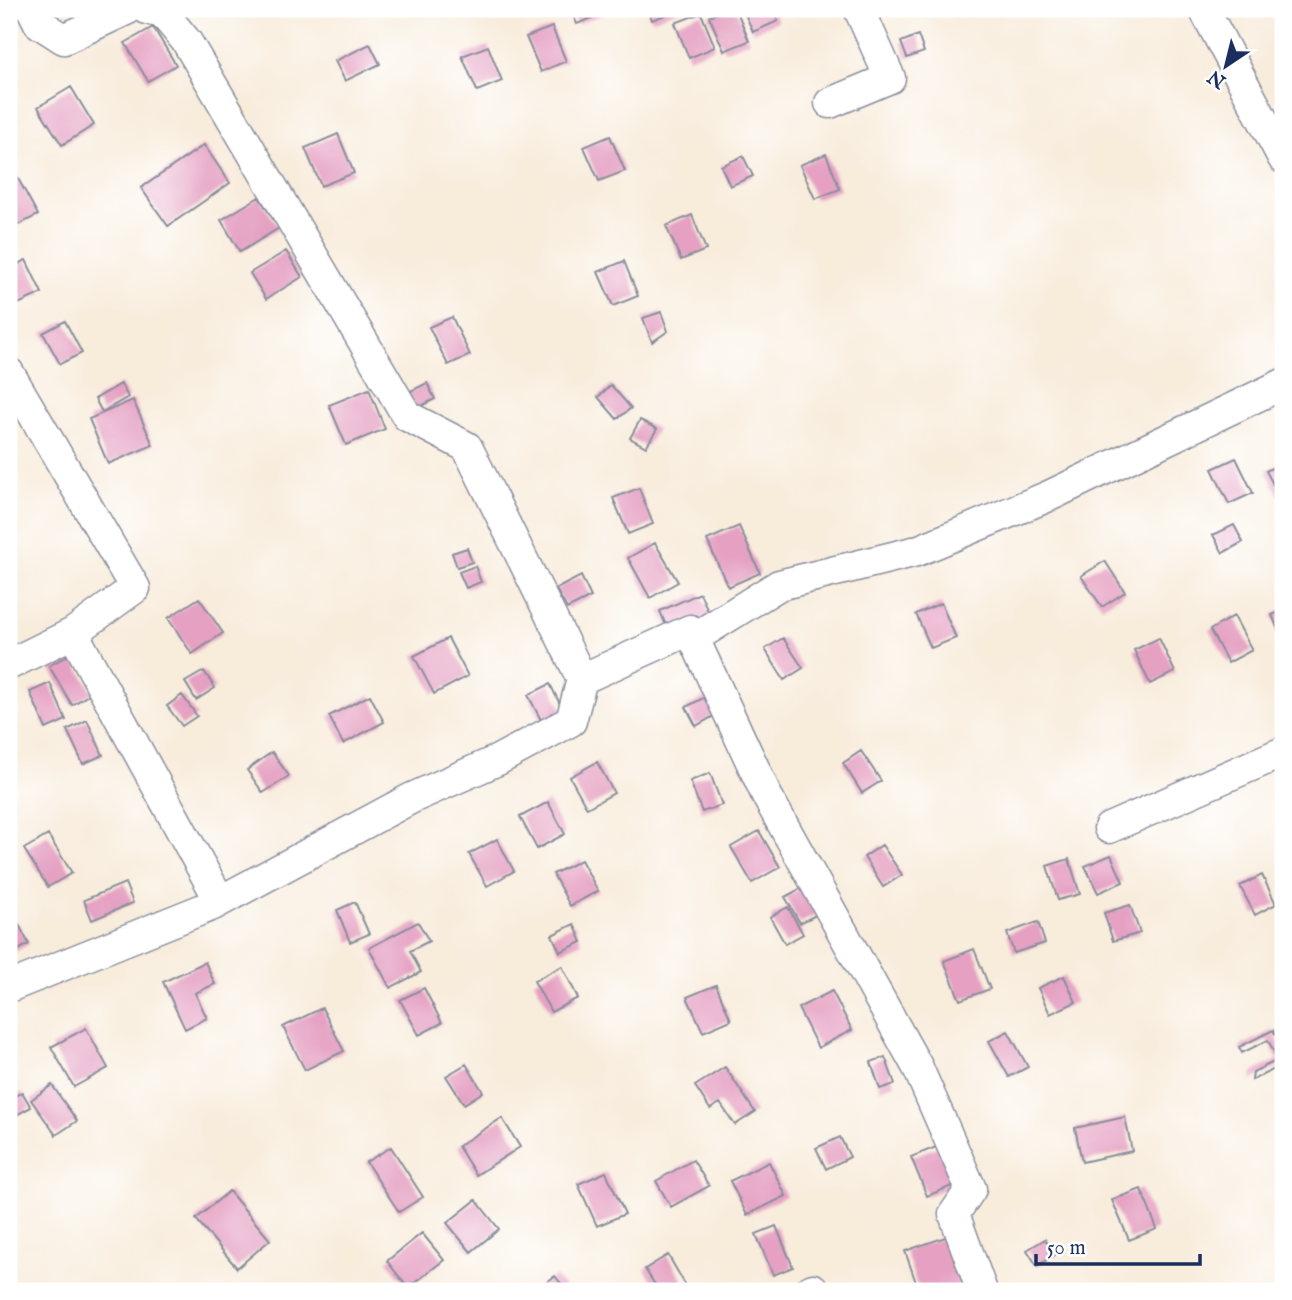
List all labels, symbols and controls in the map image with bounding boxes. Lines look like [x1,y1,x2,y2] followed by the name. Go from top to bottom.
[1190,32,1260,102] north arrow
[1203,63,1232,93] text: N
[1036,1223,1201,1267] scale bar
[1047,1235,1086,1262] text: 50 m

